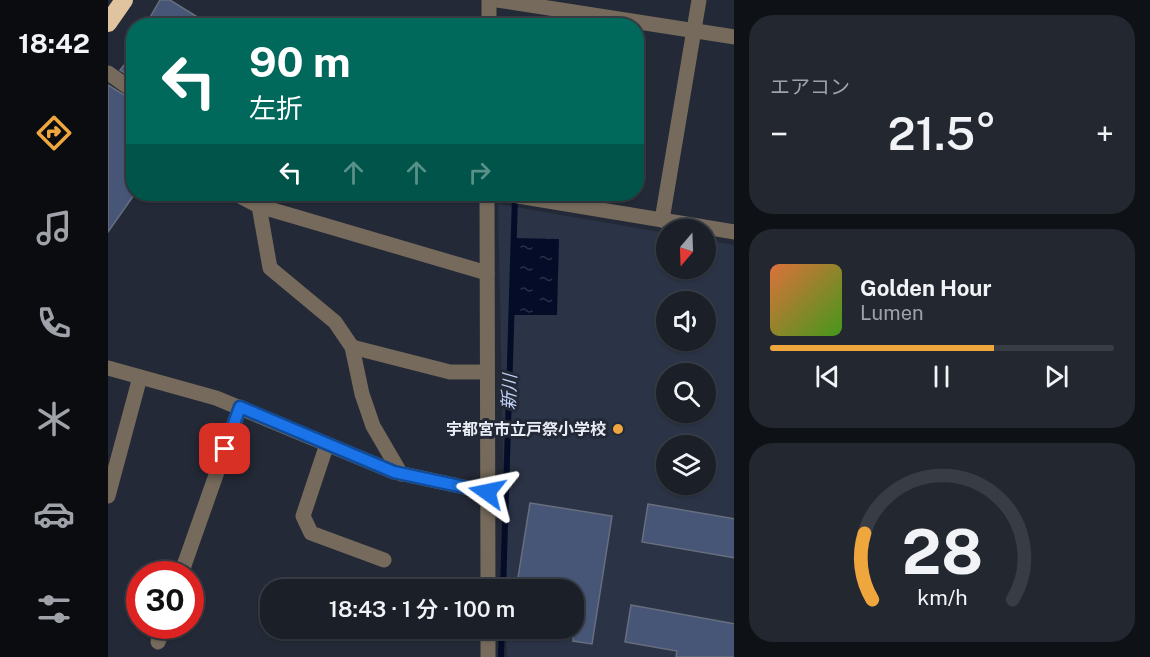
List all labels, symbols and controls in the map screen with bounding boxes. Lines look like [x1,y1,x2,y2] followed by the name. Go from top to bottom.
[18,27,90,59] text: 18:42
[249,37,351,86] text: 90 m
[150,42,228,120] icon: left
[770,75,850,99] text: エアコン
[249,92,303,124] text: 左折
[888,107,996,160] text: 21.5°
[33,112,75,154] icon: directions
[770,115,788,153] text: −
[1096,115,1114,153] text: +
[274,156,307,189] icon: left
[337,156,370,189] icon: ahead
[400,156,433,189] icon: ahead
[463,156,496,189] icon: right
[33,207,75,249] icon: music
[656,219,716,279] north arrow
[656,219,716,495] map controls
[860,275,991,301] text: Golden Hour
[656,291,716,351] button: sound
[860,301,924,325] text: Lumen
[33,302,75,344] icon: phone
[811,360,844,393] icon: previous
[925,360,958,393] icon: pause
[1040,360,1073,393] icon: next
[656,363,716,423] button: search
[498,372,520,410] water label: 新川
[33,398,75,440] icon: climate
[446,420,606,439] place label: 宇都宮市立戸祭小学校
[611,422,625,436] marker: 宇都宮市立戸祭小学校
[199,423,250,474] pin
[208,432,241,465] icon: arrive
[656,435,716,495] button: layers
[455,460,519,524] position arrow
[33,493,75,535] icon: car
[901,515,983,588] text: 28
[126,561,204,639] speed limit sign: 30
[917,585,967,610] text: km/h
[33,588,75,630] icon: filters
[329,596,515,622] text: 18:43 · 1 分 · 100 m

